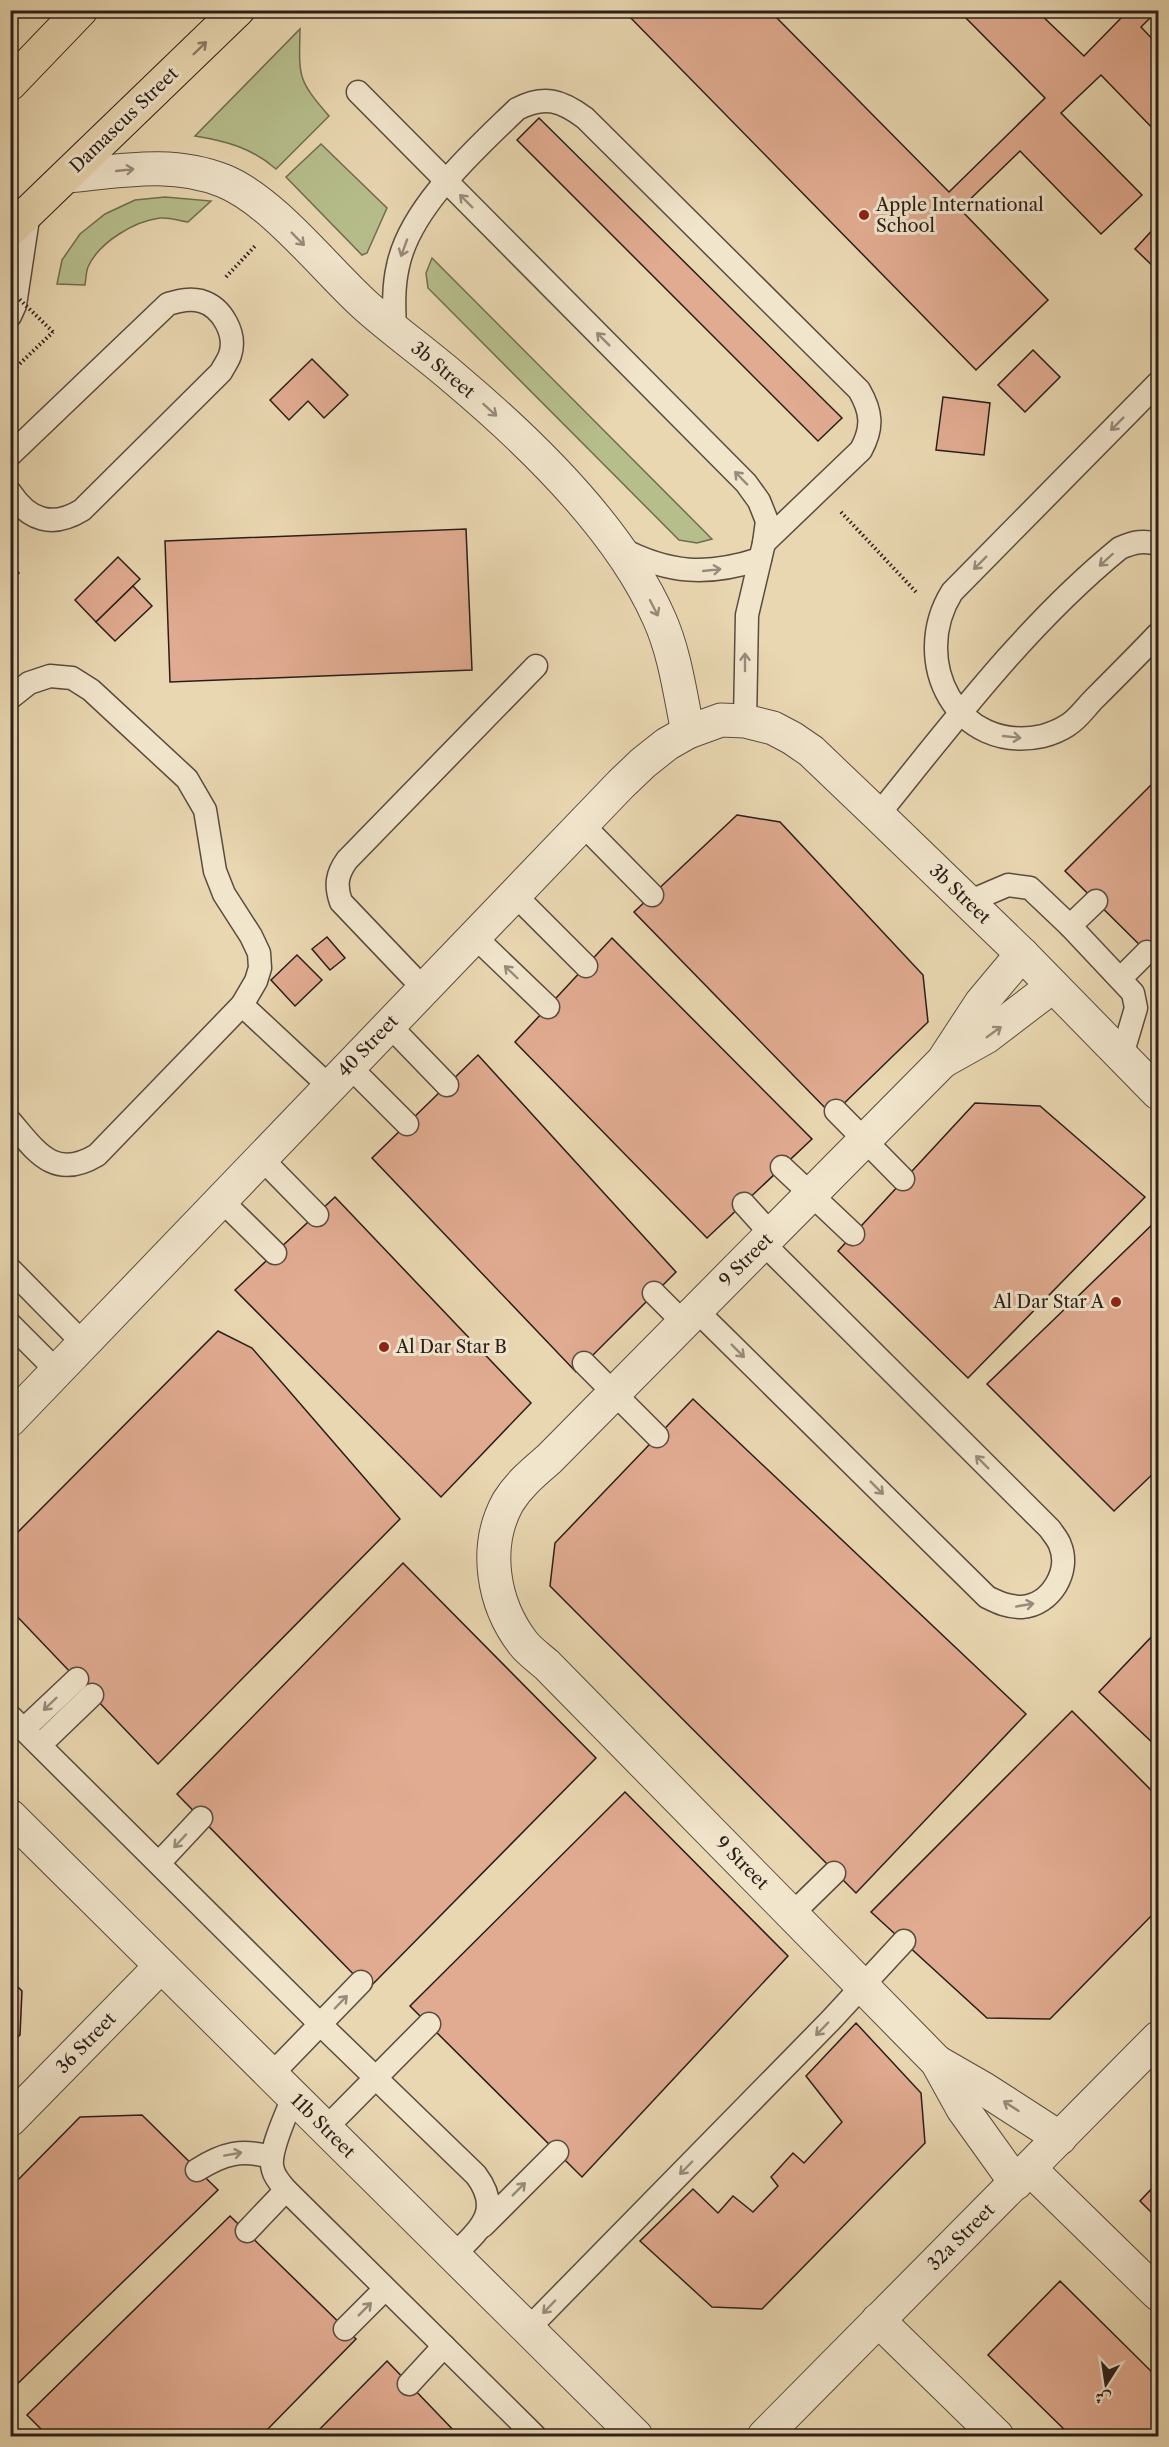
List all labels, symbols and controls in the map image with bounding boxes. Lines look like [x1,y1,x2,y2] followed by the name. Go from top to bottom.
[192,40,207,55] one-way arrow
[65,62,183,177] street label: Damascus Street
[115,164,135,175] one-way arrow
[458,194,473,208] one-way arrow
[875,194,1044,237] place label: Apple International School
[857,208,871,222] marker: Apple International School
[290,231,305,246] one-way arrow
[397,238,408,257] one-way arrow
[596,332,611,347] one-way arrow
[407,337,480,403] street label: 3b Street
[483,403,498,417] one-way arrow
[1110,417,1125,432] one-way arrow
[733,470,748,485] one-way arrow
[1099,553,1114,567] one-way arrow
[973,555,987,570] one-way arrow
[702,564,721,575] one-way arrow
[649,598,660,616] one-way arrow
[739,653,751,673] one-way arrow
[1002,731,1022,742] one-way arrow
[925,859,996,929] street label: 3b Street
[504,965,519,979] one-way arrow
[333,1010,403,1082] street label: 40 Street
[985,1026,1001,1038] one-way arrow
[715,1228,778,1291] street label: 9 Street
[992,1291,1105,1313] place label: Al Dar Star A
[1109,1295,1123,1309] marker: Al Dar Star A
[395,1336,507,1358] place label: Al Dar Star B
[377,1340,391,1354] marker: Al Dar Star B
[730,1344,745,1359] one-way arrow
[975,1454,990,1469] one-way arrow
[869,1481,884,1496] one-way arrow
[1015,1599,1034,1610] one-way arrow
[43,1697,58,1711] one-way arrow
[711,1832,774,1895] street label: 9 Street
[172,1833,187,1848] one-way arrow
[334,1995,348,2010] one-way arrow
[52,2007,121,2078] street label: 36 Street
[815,2021,830,2036] one-way arrow
[286,2089,360,2163] street label: 11b Street
[1004,2100,1020,2112] one-way arrow
[223,2149,242,2160] one-way arrow
[678,2160,693,2175] one-way arrow
[512,2182,527,2197] one-way arrow
[923,2199,999,2275] street label: 32a Street
[542,2300,556,2315] one-way arrow
[358,2301,373,2316] one-way arrow
[1076,2354,1136,2414] north arrow
[1093,2387,1113,2410] text: ش

